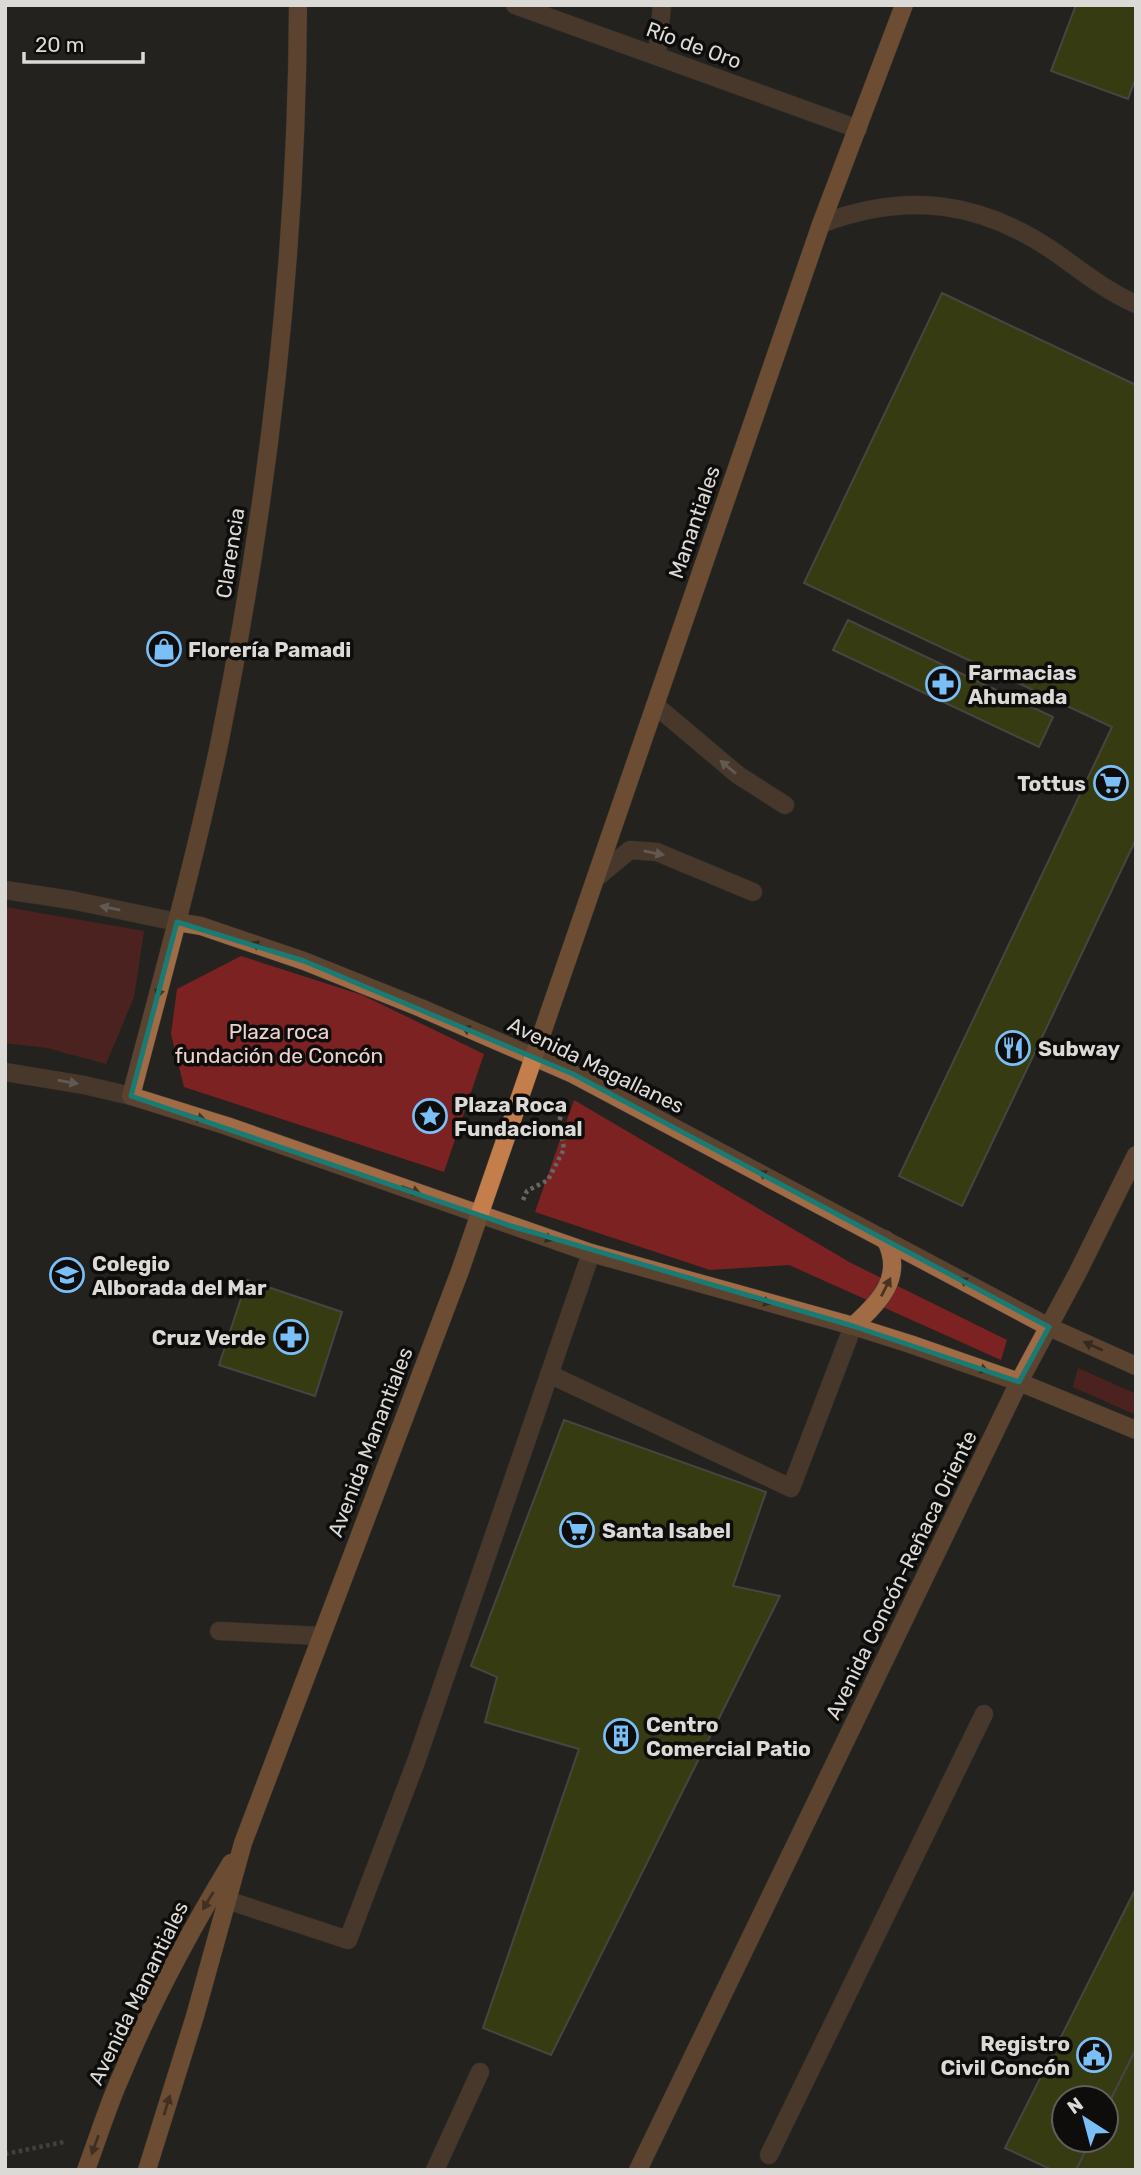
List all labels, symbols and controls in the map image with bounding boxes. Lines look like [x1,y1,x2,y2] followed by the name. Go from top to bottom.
[643,16,745,74] street label: Río de Oro
[24,21,144,65] scale bar
[35,32,84,57] text: 20 m
[663,462,725,582] street label: Manantiales
[211,506,249,600] street label: Clarencia
[145,630,183,668] shop icon: Florería Pamadi
[188,637,351,662] place label: Florería Pamadi
[968,660,1077,709] place label: Farmacias Ahumada
[924,665,962,703] pharmacy icon: Farmacias Ahumada
[720,760,737,775] one-way arrow
[1092,764,1130,802] supermarket icon: Tottus
[1017,771,1086,796] place label: Tottus
[643,848,665,859] one-way arrow
[99,902,121,913] one-way arrow
[249,940,270,951] one-way arrow
[154,978,164,999] one-way arrow
[504,1011,688,1119] street label: Avenida Magallanes
[175,1019,383,1068] park label: Plaza roca fundación de Concón
[461,1025,481,1037] one-way arrow
[994,1029,1032,1067] restaurant icon: Subway
[1038,1036,1121,1061] place label: Subway
[57,1077,79,1088] one-way arrow
[454,1092,583,1141] place label: Plaza Roca Fundacional
[411,1097,449,1135] place icon: Plaza Roca Fundacional
[186,1112,207,1122] one-way arrow
[757,1170,777,1182] one-way arrow
[401,1185,422,1196] one-way arrow
[533,1233,554,1243] one-way arrow
[92,1251,267,1300] place label: Colegio Alborada del Mar
[48,1256,86,1294] school or university icon: Colegio Alborada del Mar
[880,1277,891,1297] one-way arrow
[958,1277,977,1289] one-way arrow
[751,1296,773,1307] one-way arrow
[272,1318,310,1356] pharmacy icon: Cruz Verde
[152,1325,266,1350] place label: Cruz Verde
[1082,1340,1103,1351] one-way arrow
[322,1344,418,1540] street label: Avenida Manantiales
[969,1363,990,1374] one-way arrow
[820,1427,982,1723] street label: Avenida Concón-Reñaca Oriente
[558,1511,596,1549] supermarket icon: Santa Isabel
[602,1518,731,1543] place label: Santa Isabel
[646,1712,811,1761] place label: Centro Comercial Patio
[602,1717,640,1755] building icon: Centro Comercial Patio
[201,1891,214,1911] one-way arrow
[83,1897,193,2089] street label: Avenida Manantiales
[940,2031,1070,2080] place label: Registro Civil Concón
[1075,2036,1113,2074] public building icon: Registro Civil Concón
[1050,2084,1120,2154] north arrow
[1063,2092,1088,2119] text: N
[163,2094,173,2115] one-way arrow
[89,2135,100,2156] one-way arrow

